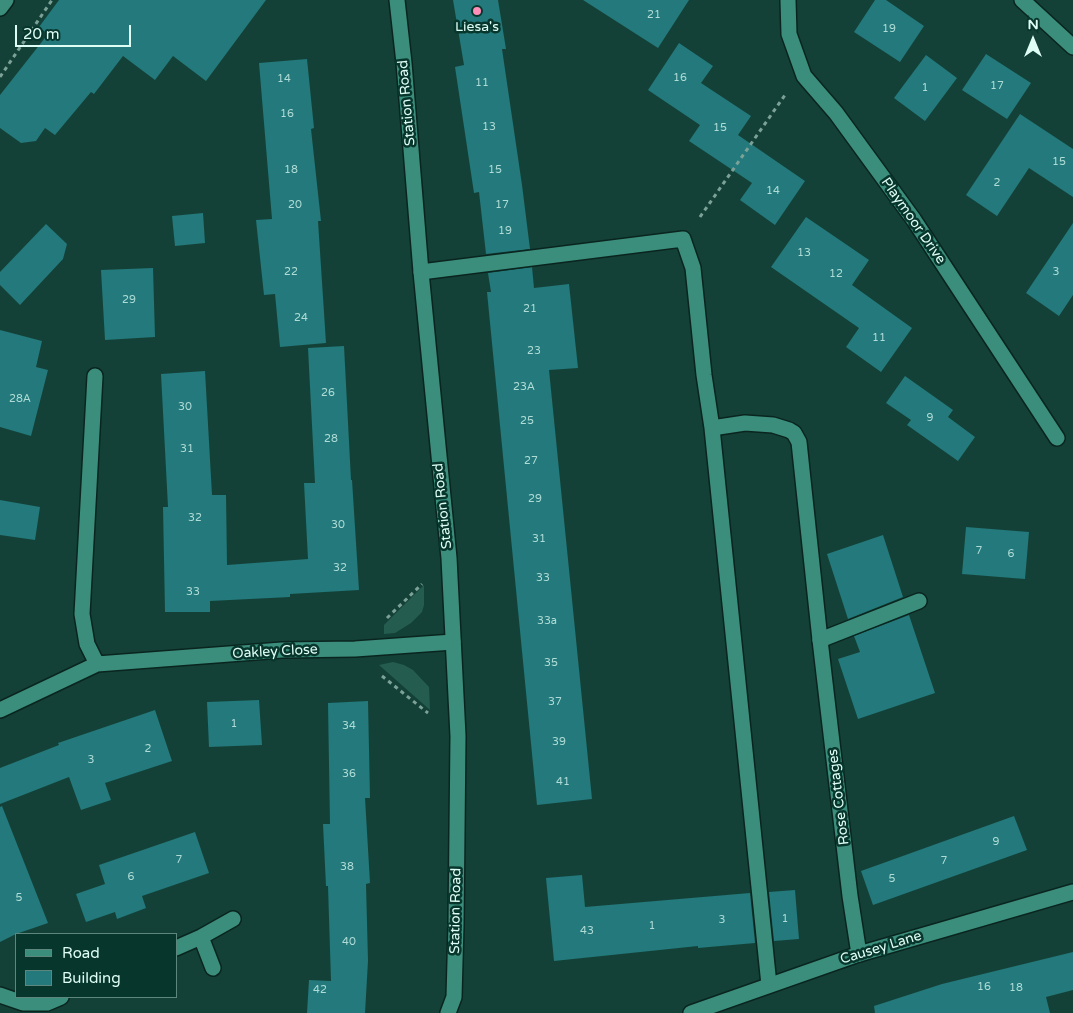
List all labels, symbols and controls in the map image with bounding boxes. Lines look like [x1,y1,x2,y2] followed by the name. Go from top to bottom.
[471,5,483,17] marker: Liesa's
[647,8,661,22] house number: 21
[18,15,134,47] scale bar
[1008,15,1058,65] north arrow
[1027,16,1039,33] text: N
[455,19,499,35] place label: Liesa's
[882,22,896,36] house number: 19
[23,25,60,43] text: 20 m
[395,59,419,147] street label: Station Road
[673,71,687,85] house number: 16
[277,72,291,86] house number: 14
[475,76,489,90] house number: 11
[990,79,1004,93] house number: 17
[922,81,928,95] house number: 1
[280,107,294,121] house number: 16
[482,120,496,134] house number: 13
[713,121,727,135] house number: 15
[1052,155,1066,169] house number: 15
[284,163,298,177] house number: 18
[488,163,502,177] house number: 15
[877,175,949,267] street label: Playmoor Drive
[994,176,1000,190] house number: 2
[766,184,780,198] house number: 14
[288,198,302,212] house number: 20
[495,198,509,212] house number: 17
[498,224,512,238] house number: 19
[797,246,811,260] house number: 13
[284,265,298,279] house number: 22
[1053,265,1059,279] house number: 3
[829,267,843,281] house number: 12
[122,293,136,307] house number: 29
[523,302,537,316] house number: 21
[294,311,308,325] house number: 24
[872,331,886,345] house number: 11
[527,344,541,358] house number: 23
[513,380,535,394] house number: 23A
[321,386,335,400] house number: 26
[9,392,31,406] house number: 28A
[178,400,192,414] house number: 30
[927,411,933,425] house number: 9
[520,414,534,428] house number: 25
[324,432,338,446] house number: 28
[180,442,194,456] house number: 31
[524,454,538,468] house number: 27
[430,462,456,550] street label: Station Road
[528,492,542,506] house number: 29
[188,511,202,525] house number: 32
[331,518,345,532] house number: 30
[532,532,546,546] house number: 31
[976,544,982,558] house number: 7
[1008,547,1014,561] house number: 6
[333,561,347,575] house number: 32
[536,571,550,585] house number: 33
[186,585,200,599] house number: 33
[537,614,557,628] house number: 33a
[232,641,318,663] street label: Oakley Close
[544,656,558,670] house number: 35
[548,695,562,709] house number: 37
[231,717,237,731] house number: 1
[342,719,356,733] house number: 34
[552,735,566,749] house number: 39
[145,742,151,756] house number: 2
[825,748,853,846] street label: Rose Cottages
[88,753,94,767] house number: 3
[342,767,356,781] house number: 36
[556,775,570,789] house number: 41
[993,835,999,849] house number: 9
[176,853,182,867] house number: 7
[941,854,947,868] house number: 7
[340,860,354,874] house number: 38
[447,868,465,954] street label: Station Road
[128,870,134,884] house number: 6
[889,872,895,886] house number: 5
[16,891,22,905] house number: 5
[782,912,788,926] house number: 1
[719,913,725,927] house number: 3
[649,919,655,933] house number: 1
[580,924,594,938] house number: 43
[838,928,924,968] street label: Causey Lane
[15,933,178,998] legend
[342,935,356,949] house number: 40
[62,944,100,962] text: Road
[62,969,121,987] text: Building
[977,980,991,994] house number: 16
[1009,981,1023,995] house number: 18
[313,983,327,997] house number: 42

